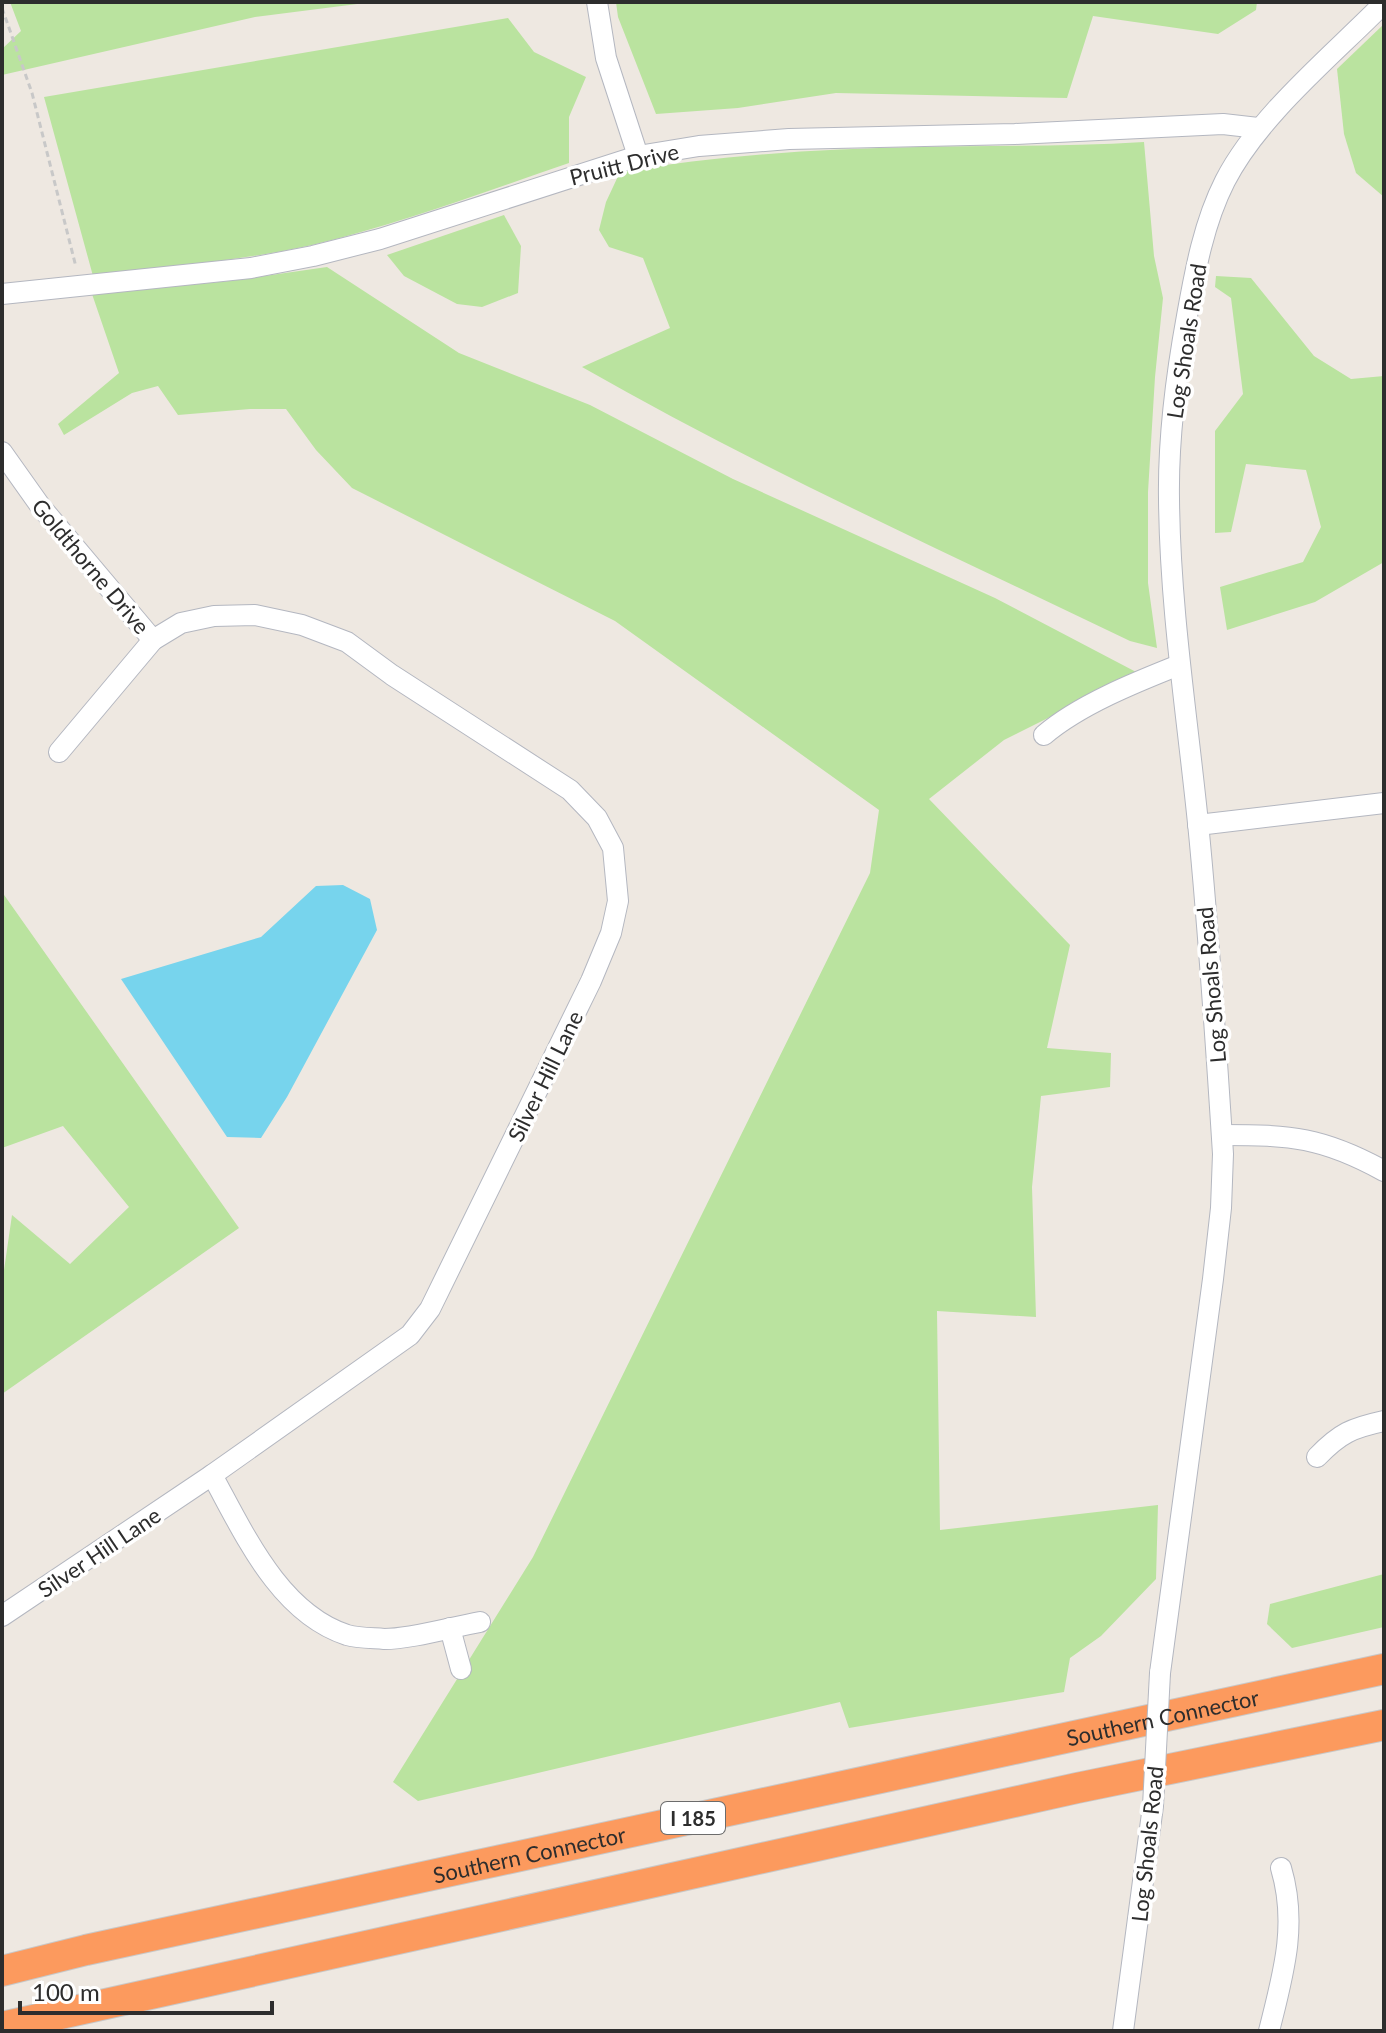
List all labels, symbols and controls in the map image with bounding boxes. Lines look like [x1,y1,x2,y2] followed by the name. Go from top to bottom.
[567,137,681,191] street label: Pruitt Drive
[1160,262,1212,420] street label: Log Shoals Road
[26,493,156,639] street label: Goldthorne Drive
[1191,906,1231,1064] street label: Log Shoals Road
[502,1006,588,1146] street label: Silver Hill Lane
[33,1501,165,1603] street label: Silver Hill Lane
[1064,1683,1261,1751] street label: Southern Connector
[1125,1765,1169,1923] street label: Log Shoals Road
[661,1802,725,1834] road number: I 185
[430,1820,628,1888] street label: Southern Connector
[20,1965,272,2015] scale bar
[32,1977,100,2006] text: 100 m

